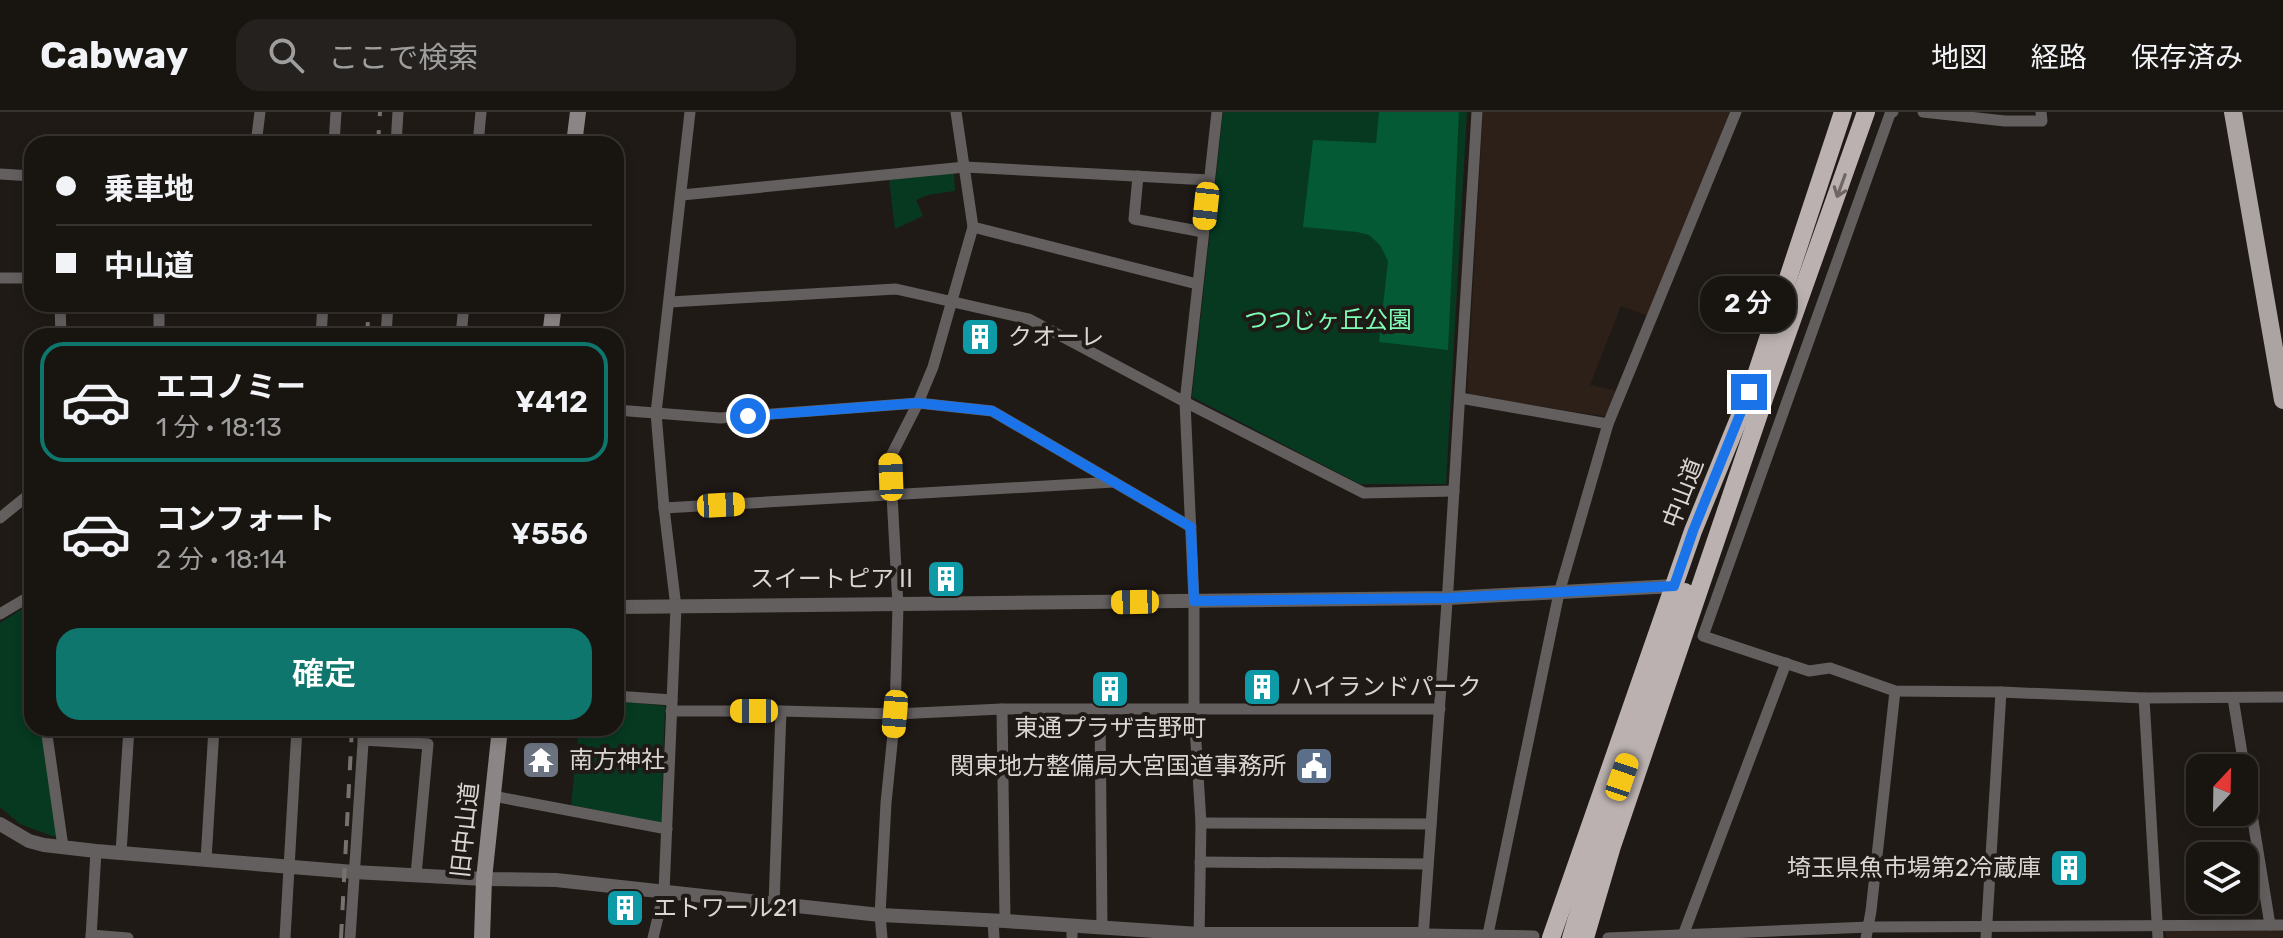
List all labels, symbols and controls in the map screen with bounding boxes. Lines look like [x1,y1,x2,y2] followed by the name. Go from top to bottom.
[236,19,796,91] search box
[40,32,188,78] text: Cabway
[264,33,308,77] icon: search
[328,40,478,76] text: ここで検索
[1931,41,1987,74] text: 地図
[2031,41,2087,74] text: 経路
[2131,41,2243,74] text: 保存済み
[104,171,194,207] text: 乗車地
[1833,173,1847,198] one-way arrow
[1192,181,1220,231] car
[104,248,194,284] text: 中山道
[1701,276,1797,332] callout: 2 分
[1724,288,1772,319] text: 2 分
[1244,306,1412,334] park label: つつじヶ丘公園
[959,316,1001,358] building icon: クオーレ
[1008,323,1104,351] place label: クオーレ
[60,366,132,438] icon: car
[156,369,306,405] text: エコノミー
[1731,374,1767,410] route end
[515,384,588,420] text: ¥412
[730,398,766,434] route start
[156,412,282,443] text: 1 分 · 18:13
[878,453,904,501] car
[1657,454,1709,532] street label: 中山道
[696,492,746,518] car
[60,498,132,570] icon: car
[156,501,335,537] text: コンフォート
[511,516,588,552] text: ¥556
[156,544,287,575] text: 2 分 · 18:14
[925,558,967,600] building icon: スイートピアⅡ
[750,565,918,593] place label: スイートピアⅡ
[1111,590,1159,614] car
[56,628,592,720] button: 確定
[1241,666,1283,708] building icon: ハイランドパーク
[1089,668,1131,710] building icon: 東通プラザ吉野町
[1290,673,1482,701] place label: ハイランドパーク
[881,689,909,739] car
[730,699,778,723] car
[1014,714,1206,742] place label: 東通プラザ吉野町
[520,739,562,781] temple icon: 南方神社
[1293,745,1335,787] public building icon: 関東地方整備局大宮国道事務所
[569,746,665,774] place label: 南方神社
[1603,750,1641,804] car
[950,752,1286,780] place label: 関東地方整備局大宮国道事務所
[2186,754,2258,826] north arrow
[2186,754,2258,914] map controls
[446,781,484,879] street label: 旧中山道
[2186,842,2258,914] button: layers
[2048,847,2090,889] building icon: 埼玉県魚市場第2冷蔵庫
[1787,854,2041,882] place label: 埼玉県魚市場第2冷蔵庫
[604,887,646,929] building icon: エトワール21
[653,894,797,922] place label: エトワール21

